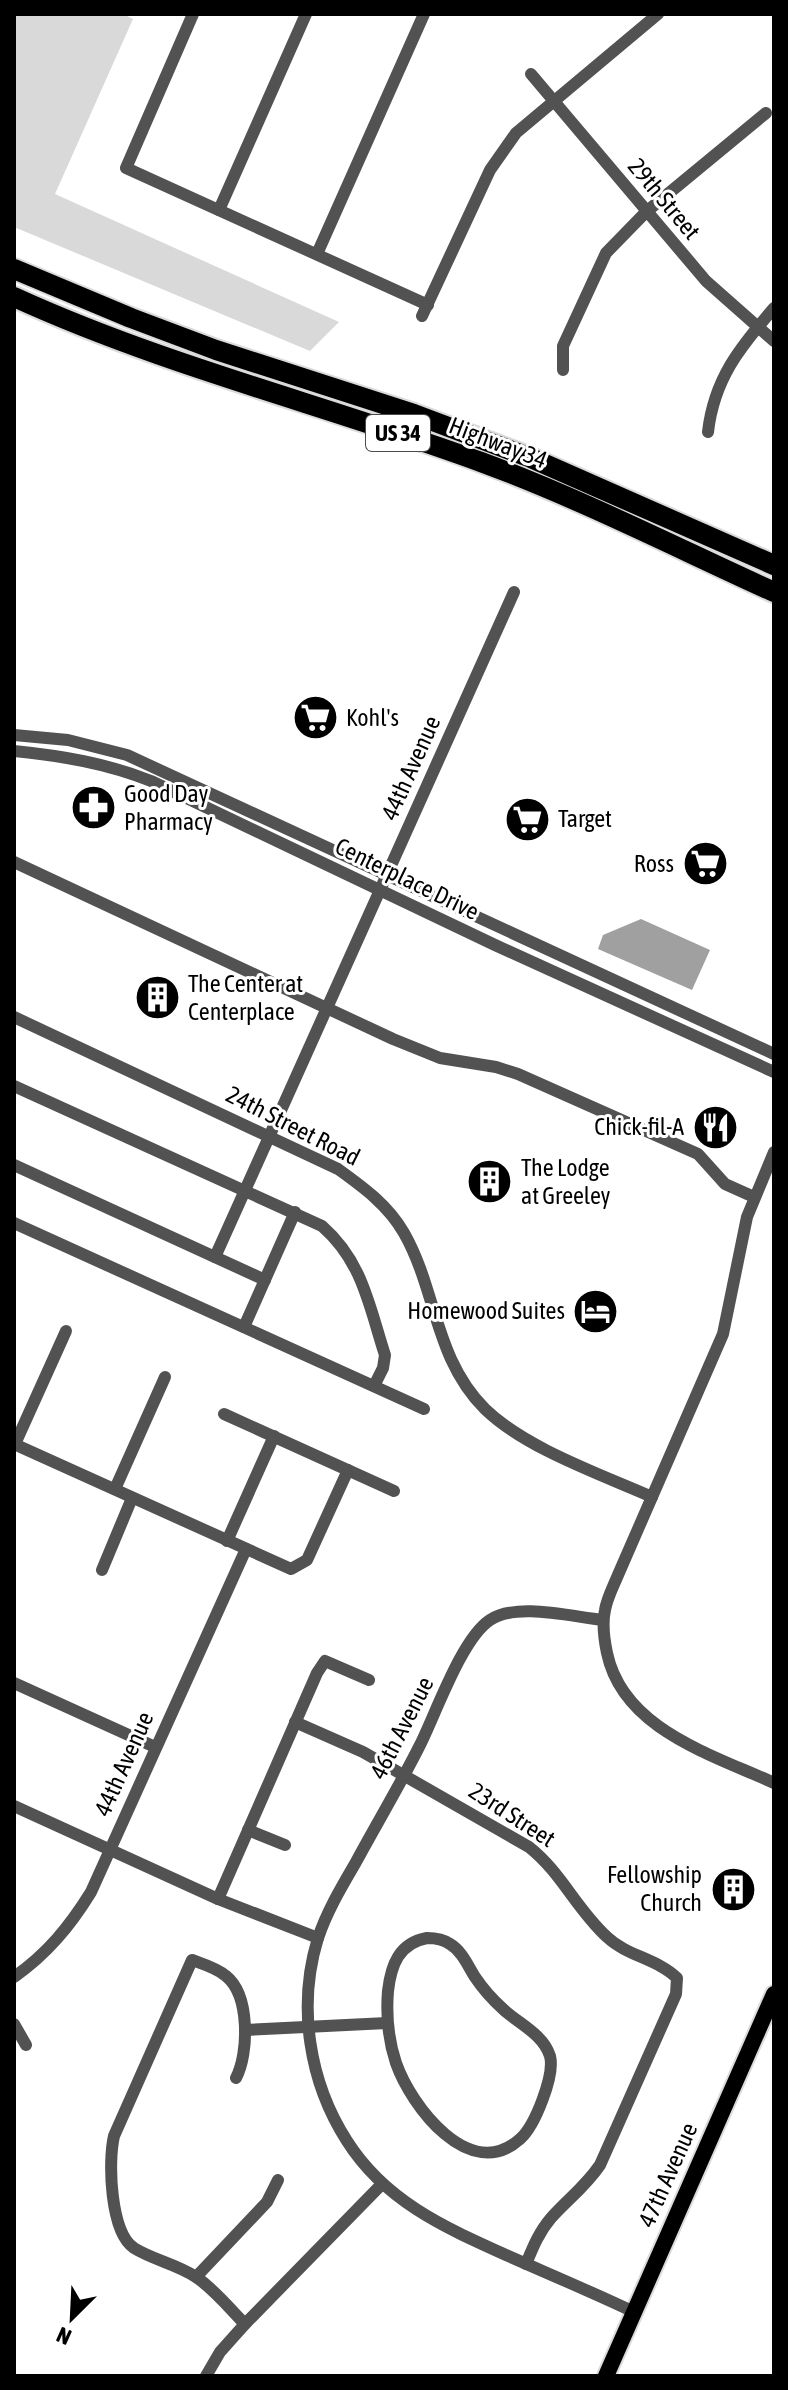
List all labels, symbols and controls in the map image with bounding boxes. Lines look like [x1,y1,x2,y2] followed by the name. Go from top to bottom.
[623,153,706,245] street label: 29th Street
[446,412,551,473] street label: Highway 34
[366,415,430,451] road number: US 34
[291,694,339,742] supermarket icon: Kohl's
[346,704,399,731] place label: Kohl's
[376,712,445,824] street label: 44th Avenue
[124,780,213,835] place label: Good Day Pharmacy
[69,784,117,832] pharmacy icon: Good Day Pharmacy
[503,795,551,843] supermarket icon: Target
[558,805,612,832] place label: Target
[331,832,483,925] street label: Centerplace Drive
[681,840,729,888] supermarket icon: Ross
[634,850,674,877] place label: Ross
[188,970,303,1025] place label: The Center at Centerplace
[133,974,181,1022] building icon: The Center at Centerplace
[222,1080,364,1171] street label: 24th Street Road
[691,1103,739,1151] restaurant icon: Chick-fil-A
[594,1113,684,1140] place label: Chick-fil-A
[521,1154,611,1209] place label: The Lodge at Greeley
[466,1158,514,1206] building icon: The Lodge at Greeley
[572,1287,620,1335] hotel icon: Homewood Suites
[407,1297,565,1324] place label: Homewood Suites
[364,1672,439,1783] street label: 46th Avenue
[89,1708,158,1820] street label: 44th Avenue
[464,1777,560,1852] street label: 23rd Street
[607,1861,702,1916] place label: Fellowship Church
[709,1865,757,1913] building icon: Fellowship Church
[633,2119,702,2231] street label: 47th Avenue
[32,2278,112,2358] north arrow
[53,2322,75,2351] text: N

